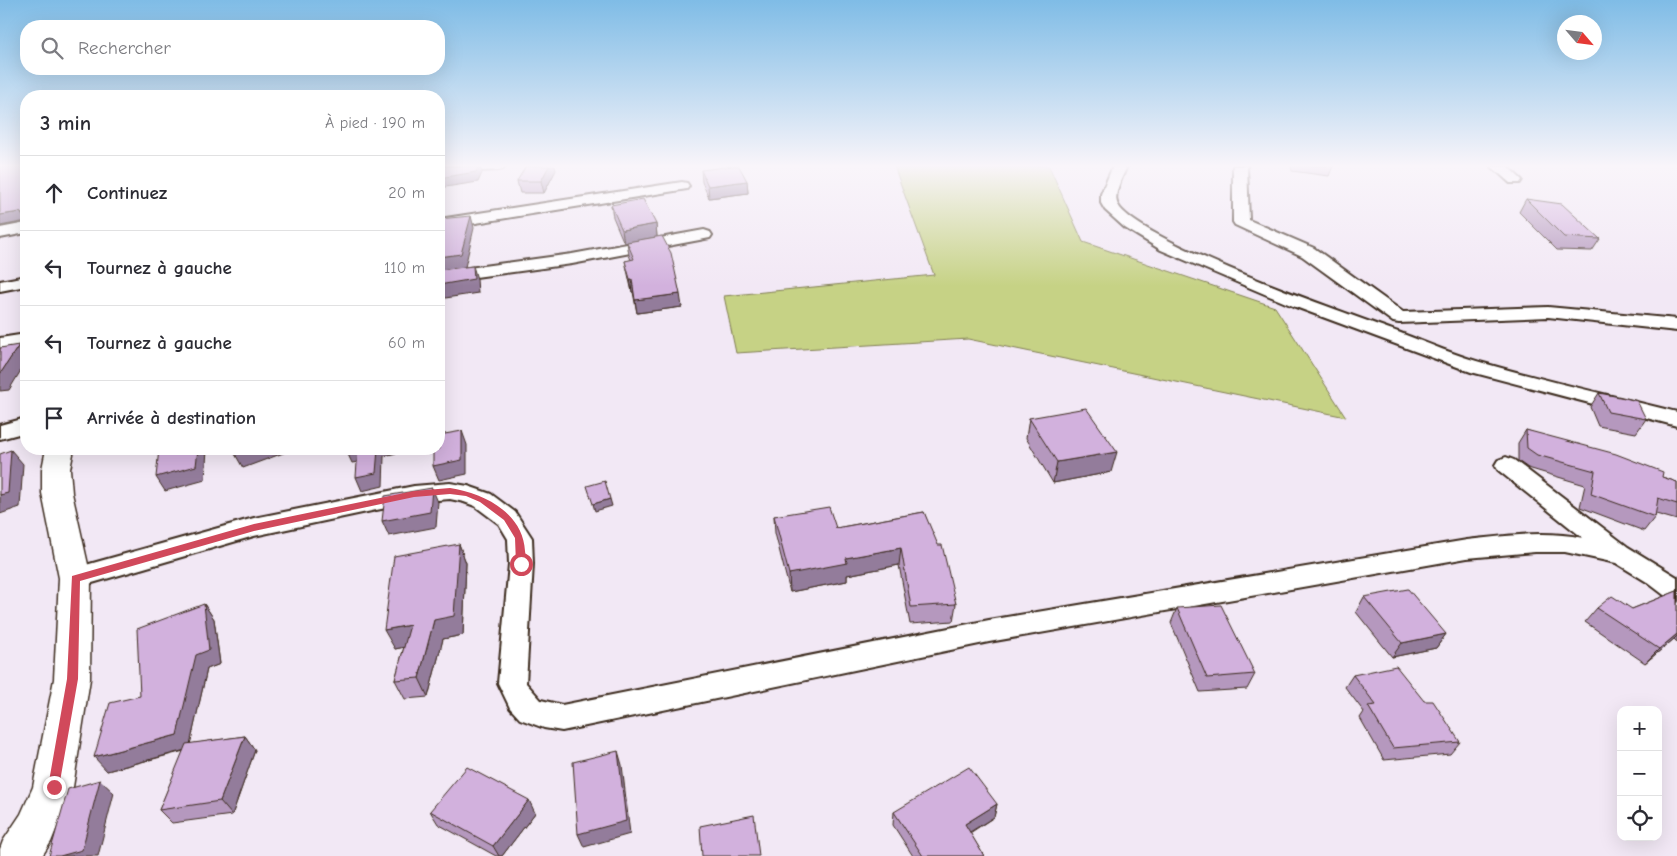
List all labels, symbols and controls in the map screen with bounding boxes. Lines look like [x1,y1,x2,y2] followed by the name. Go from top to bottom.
[1557,15,1602,60] north arrow
[20,20,445,75] search box
[38,34,66,62] icon: search
[78,37,171,59] text: Rechercher
[40,111,91,135] text: 3 min
[325,114,425,132] text: À pied · 190 m
[40,179,68,207] icon: ahead
[87,182,167,204] text: Continuez
[388,184,425,202] text: 20 m
[40,254,68,282] icon: left
[87,257,232,279] text: Tournez à gauche
[384,259,425,277] text: 110 m
[40,329,68,357] icon: left
[87,332,232,354] text: Tournez à gauche
[388,334,425,352] text: 60 m
[40,404,68,432] icon: arrive
[87,407,256,429] text: Arrivée à destination
[510,553,533,576] route start
[1617,706,1662,841] map controls
[1617,706,1662,751] button: +
[1617,751,1662,796] button: −
[43,776,66,799] route end
[1617,796,1662,841] button: locate

